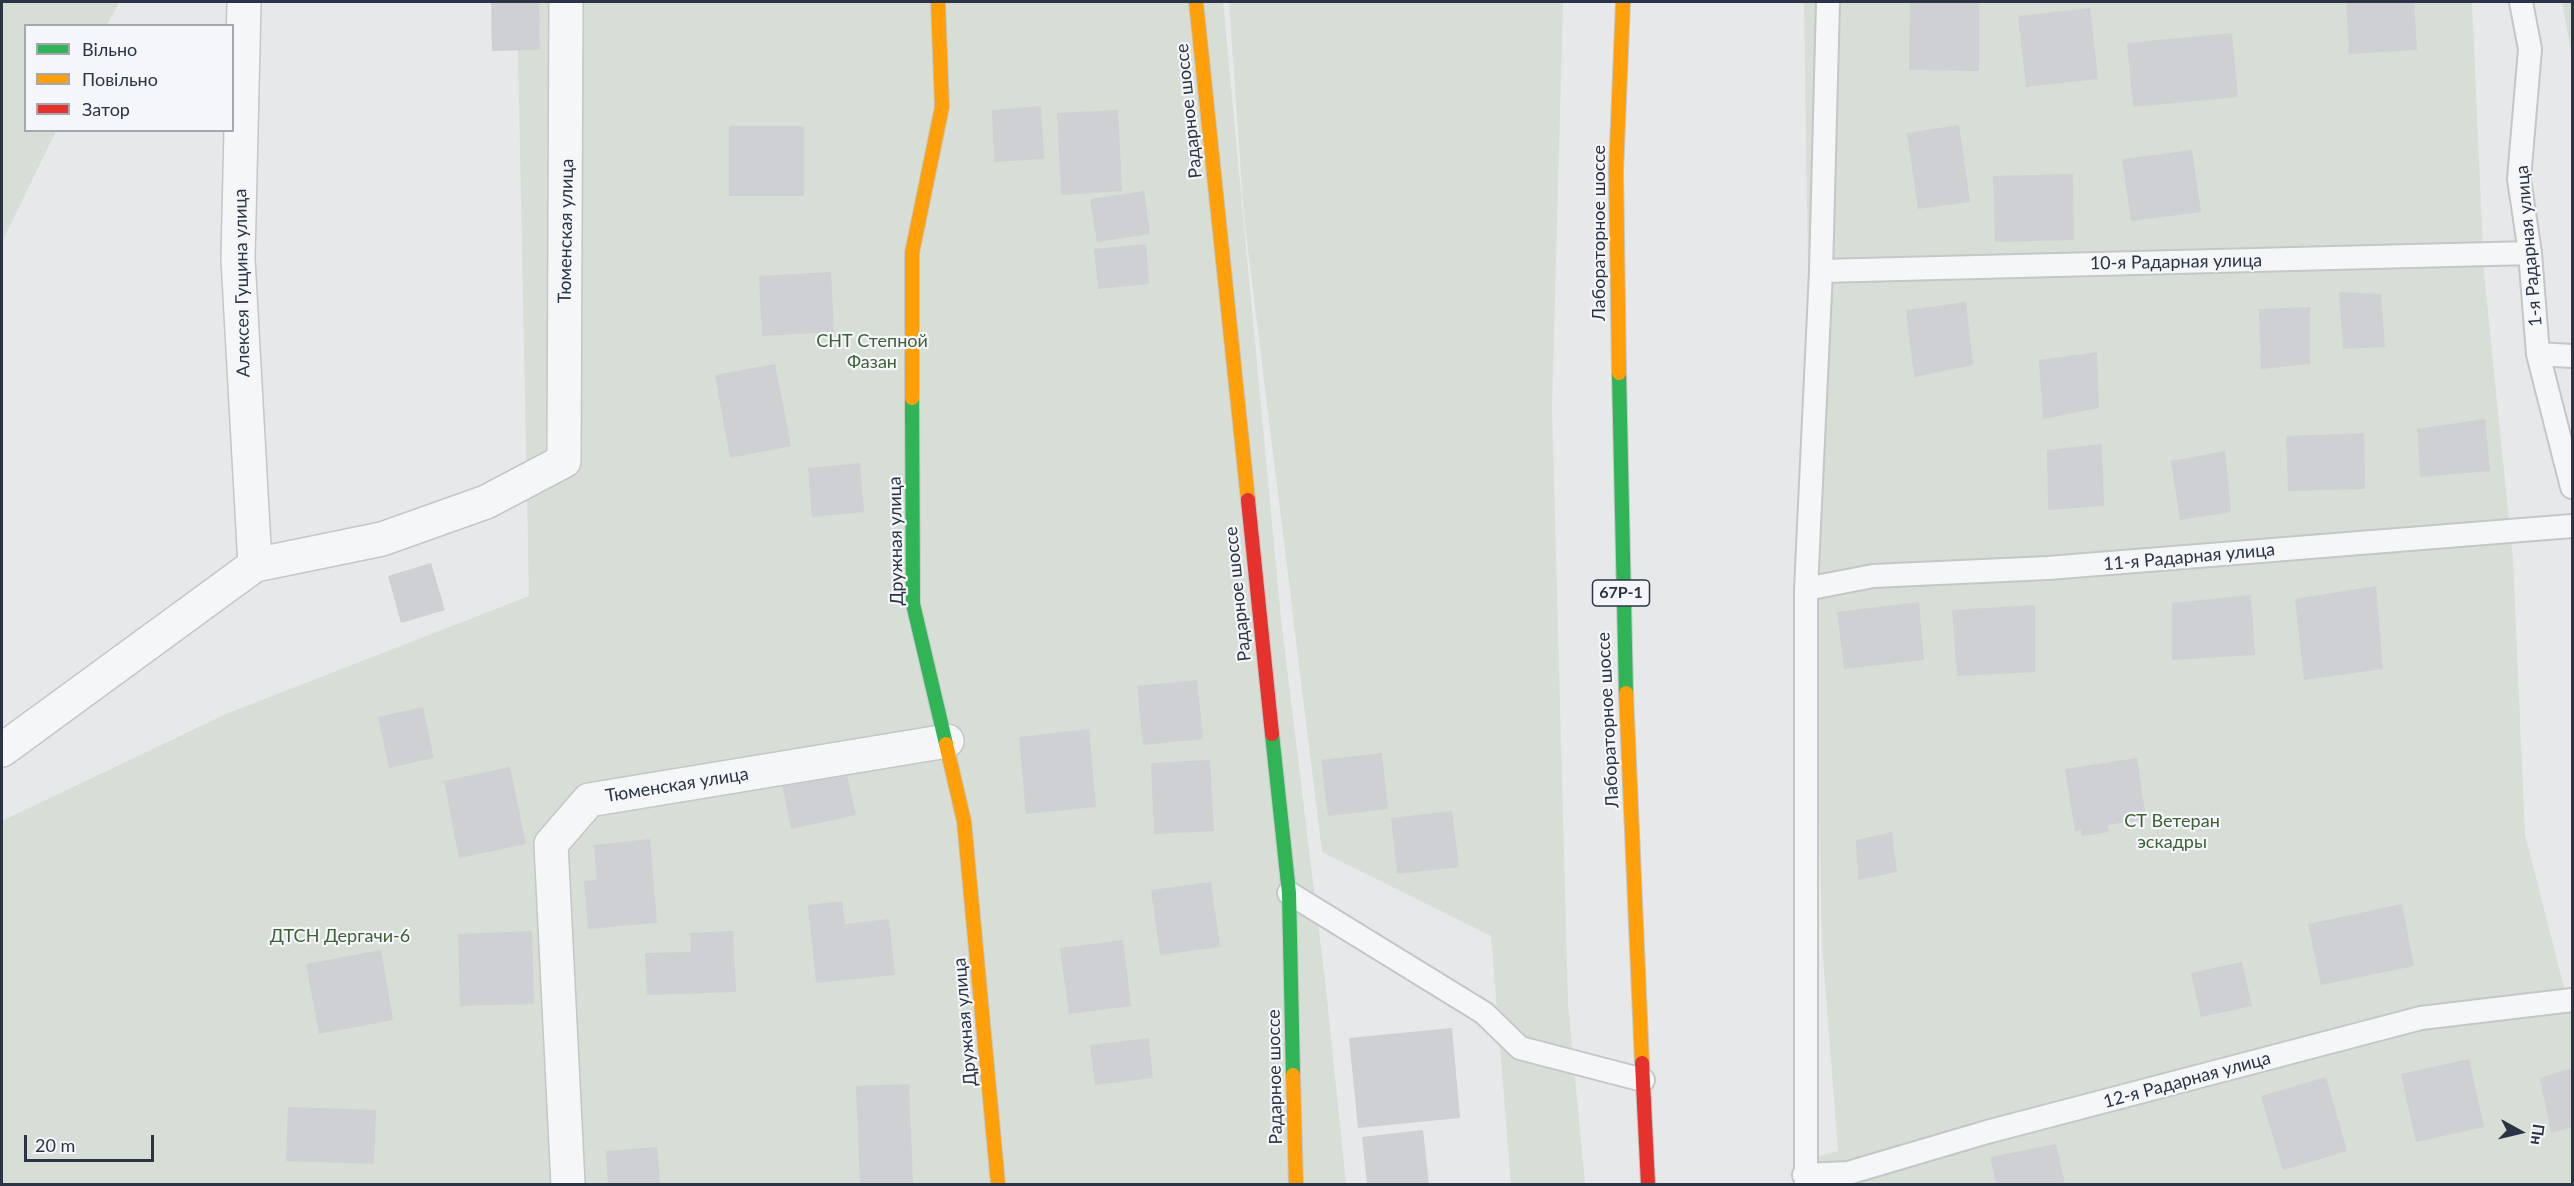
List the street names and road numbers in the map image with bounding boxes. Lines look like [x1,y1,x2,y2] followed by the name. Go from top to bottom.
[1171,43,1207,179] street label: Радарное шоссе
[1588,145,1610,321] street label: Лабораторное шоссе
[554,159,578,303] street label: Тюменская улица
[2511,164,2547,328] street label: 1-я Радарная улица
[230,188,254,378] street label: Алексея Гущина улица
[2090,250,2262,274] street label: 10-я Радарная улица
[884,476,908,606] street label: Дружная улица
[1220,526,1256,662] street label: Радарное шоссе
[2102,539,2276,575] street label: 11-я Радарная улица
[1592,580,1650,606] road number: 67Р-1
[1593,631,1623,809] street label: Лабораторное шоссе
[604,763,750,807] street label: Тюменская улица
[949,957,981,1087] street label: Дружная улица
[1263,1009,1287,1145] street label: Радарное шоссе
[2101,1047,2273,1113] street label: 12-я Радарная улица

